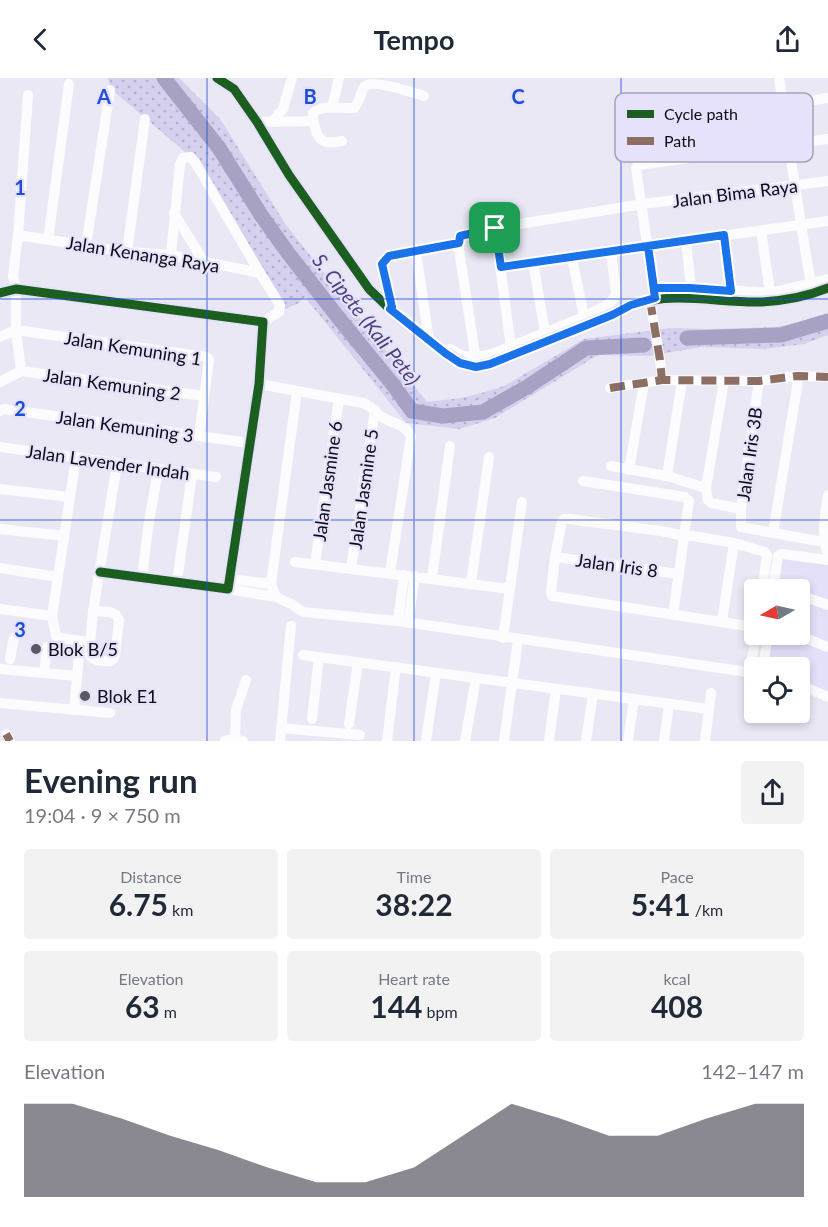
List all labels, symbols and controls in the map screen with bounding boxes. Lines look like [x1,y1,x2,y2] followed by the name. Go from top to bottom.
[24,23,57,56] icon: back
[374,23,454,56] text: Tempo
[771,23,804,56] icon: share
[96,84,111,108] text: A
[303,84,317,108] text: B
[511,84,525,108] text: C
[615,93,813,162] legend
[664,104,738,123] text: Cycle path
[664,131,696,150] text: Path
[671,174,799,212] street label: Jalan Bima Raya
[14,175,26,199] text: 1
[469,202,520,253] pin
[478,211,511,244] icon: arrive
[65,231,221,277] street label: Jalan Kenanga Raya
[308,248,426,390] water label: S. Cipete (Kali Pete)
[63,326,203,370] street label: Jalan Kemuning 1
[42,363,182,405] street label: Jalan Kemuning 2
[14,396,26,420] text: 2
[55,405,195,447] street label: Jalan Kemuning 3
[732,406,766,502] street label: Jalan Iris 3B
[308,419,346,543] street label: Jalan Jasmine 6
[344,427,382,551] street label: Jalan Jasmine 5
[25,440,191,484] street label: Jalan Lavender Indah
[575,548,659,582] street label: Jalan Iris 8
[744,579,810,645] north arrow
[744,579,810,723] map controls
[14,617,26,641] text: 3
[48,638,118,660] place label: Blok B/5
[29,642,43,656] marker: Blok B/5
[744,657,810,723] button: locate
[97,685,158,707] place label: Blok E1
[78,689,92,703] marker: Blok E1
[24,760,198,800] text: Evening run
[741,761,804,824] button: share
[24,803,181,827] text: 19:04 · 9 × 750 m
[120,867,182,886] text: Distance
[397,867,431,886] text: Time
[660,867,694,886] text: Pace
[109,886,168,922] text: 6.75
[375,886,453,922] text: 38:22
[631,886,691,922] text: 5:41
[168,900,193,919] text: km
[691,900,723,919] text: /km
[119,969,184,988] text: Elevation
[378,969,450,988] text: Heart rate
[663,969,691,988] text: kcal
[125,988,160,1024] text: 63
[370,988,423,1024] text: 144
[651,988,703,1024] text: 408
[160,1002,177,1021] text: m
[423,1002,458,1021] text: bpm
[24,1059,105,1083] text: Elevation
[701,1059,804,1083] text: 142–147 m

